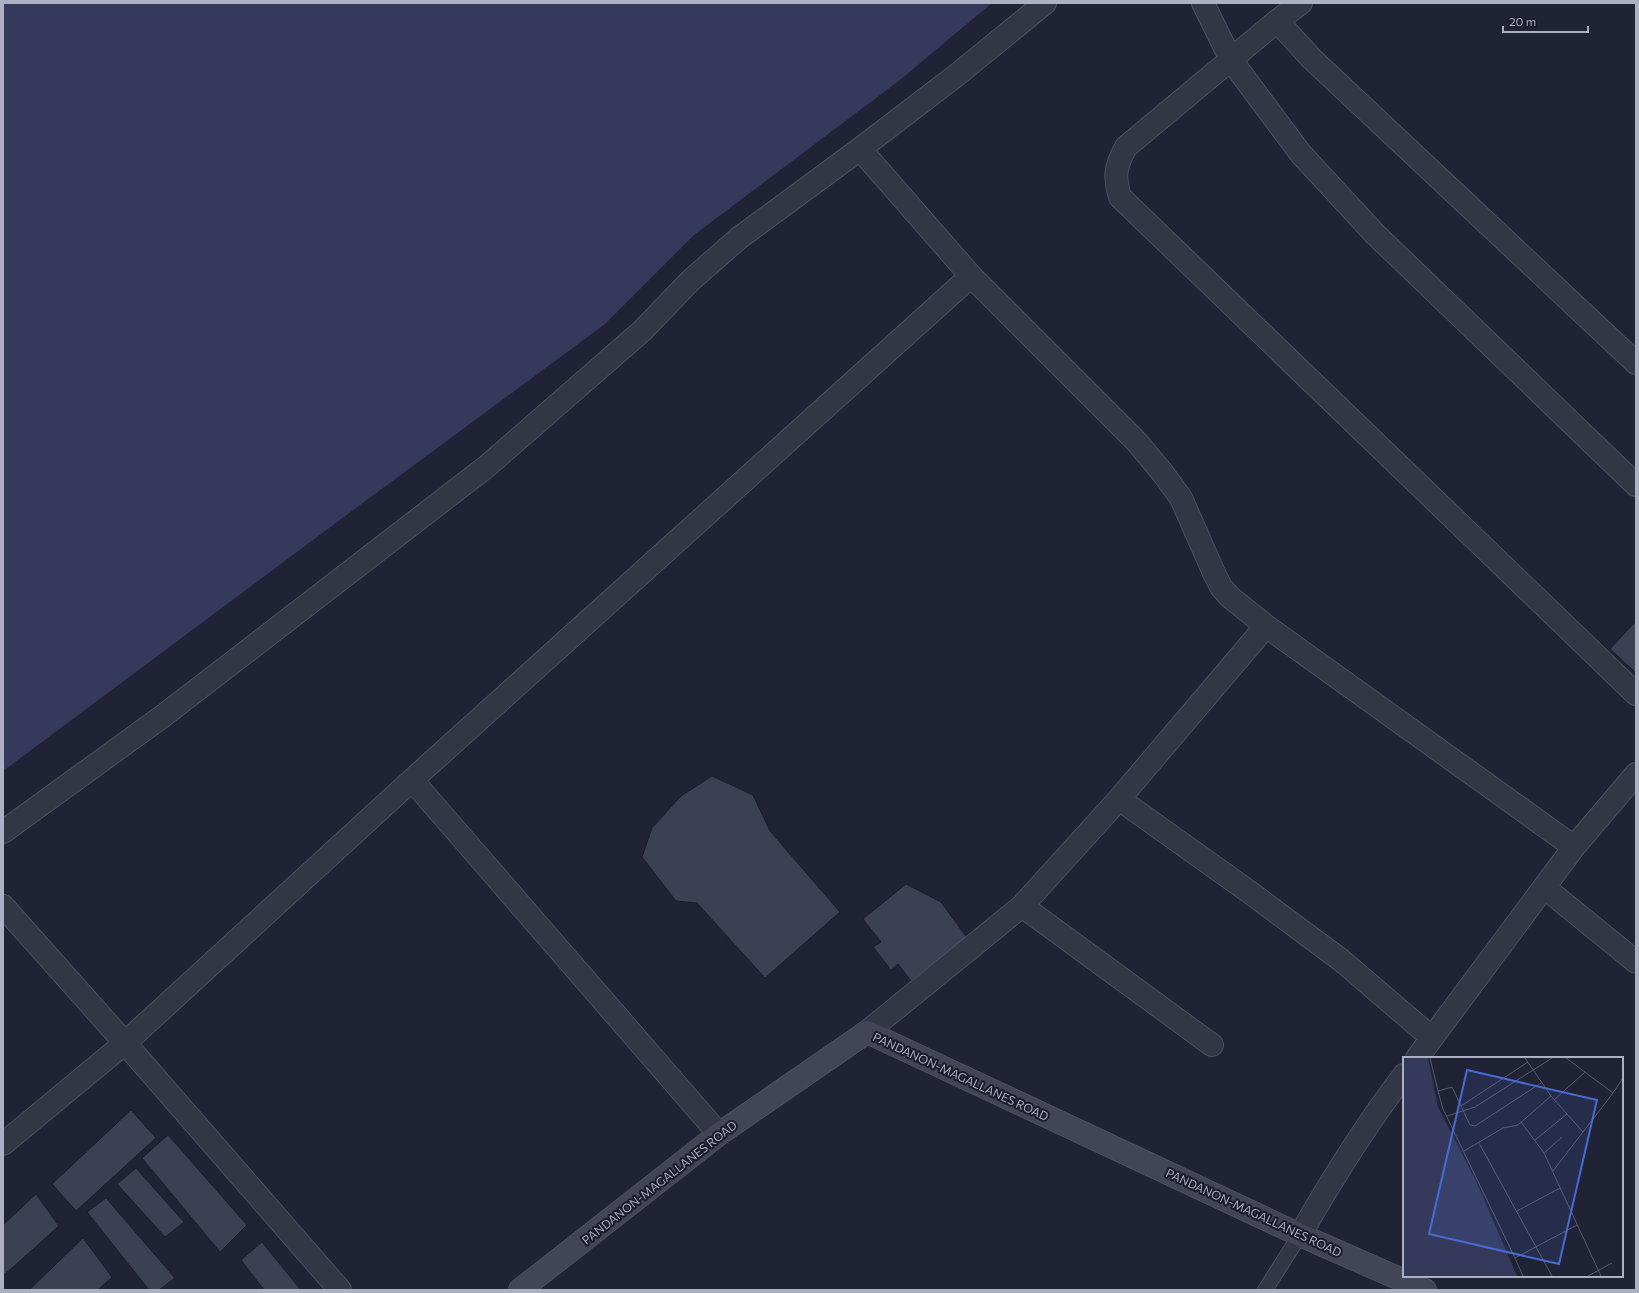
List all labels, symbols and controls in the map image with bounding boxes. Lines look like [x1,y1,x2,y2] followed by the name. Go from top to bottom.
[1503,8,1588,34] scale bar
[1509,14,1536,28] text: 20 m
[871,1029,1051,1123] street label: PANDANON-MAGALLANES ROAD
[1403,1057,1623,1277] inset map
[579,1117,739,1247] street label: PANDANON-MAGALLANES ROAD
[1164,1165,1344,1259] street label: PANDANON-MAGALLANES ROAD

